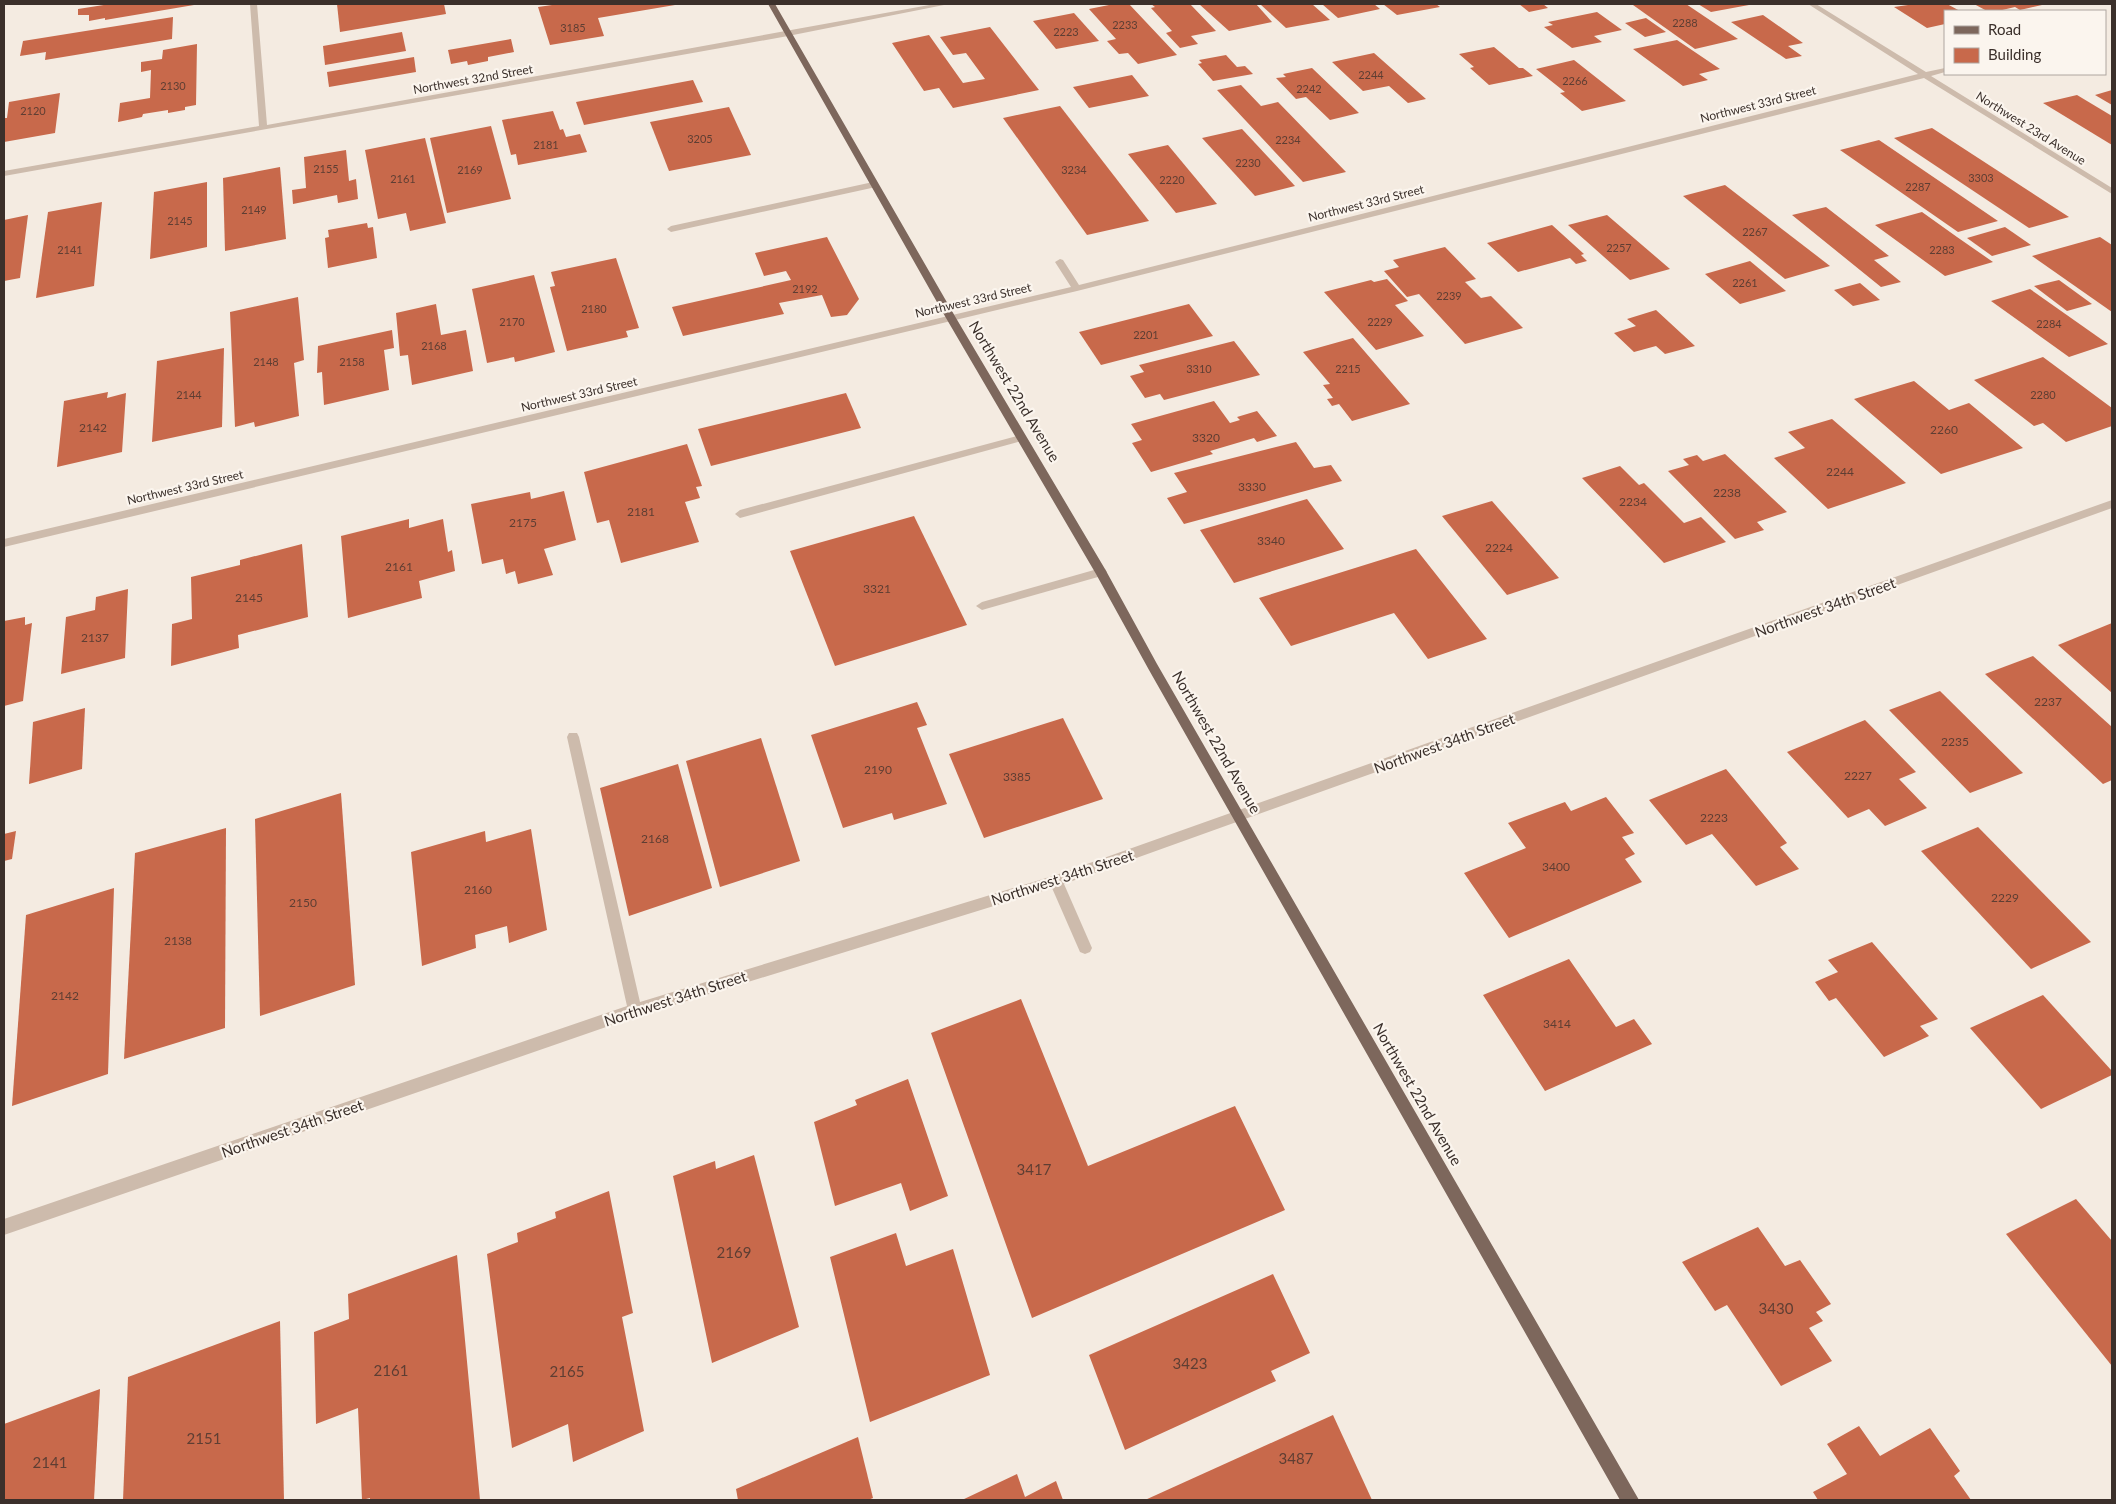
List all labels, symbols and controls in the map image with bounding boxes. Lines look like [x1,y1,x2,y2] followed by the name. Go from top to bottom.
[1944,10,2106,75] legend
[1672,16,1698,29] house number: 2288
[1112,18,1138,31] house number: 2233
[1988,20,2021,38] text: Road
[560,21,586,34] house number: 3185
[1053,25,1079,38] house number: 2223
[1988,45,2041,63] text: Building
[412,61,535,97] street label: Northwest 32nd Street
[1358,68,1384,81] house number: 2244
[1562,74,1588,87] house number: 2266
[160,79,186,92] house number: 2130
[1296,82,1322,95] house number: 2242
[1699,82,1818,126] street label: Northwest 33rd Street
[1973,88,2089,168] street label: Northwest 23rd Avenue
[20,104,46,117] house number: 2120
[687,132,713,145] house number: 3205
[1275,133,1301,146] house number: 2234
[533,138,559,151] house number: 2181
[1235,156,1261,169] house number: 2230
[313,162,339,175] house number: 2155
[457,163,483,176] house number: 2169
[1061,163,1087,176] house number: 3234
[1968,171,1994,184] house number: 3303
[390,172,416,185] house number: 2161
[1159,173,1185,186] house number: 2220
[1905,180,1931,193] house number: 2287
[1307,181,1426,225] street label: Northwest 33rd Street
[241,203,267,216] house number: 2149
[167,214,193,227] house number: 2145
[1742,225,1768,238] house number: 2267
[1606,241,1632,254] house number: 2257
[57,243,83,256] house number: 2141
[1929,243,1955,256] house number: 2283
[1732,276,1758,289] house number: 2261
[913,279,1033,321] street label: Northwest 33rd Street
[792,282,818,295] house number: 2192
[1436,289,1462,302] house number: 2239
[581,302,607,315] house number: 2180
[499,315,525,328] house number: 2170
[1367,315,1393,328] house number: 2229
[966,317,1064,465] street label: Northwest 22nd Avenue
[2036,317,2062,330] house number: 2284
[1133,328,1159,341] house number: 2201
[421,339,447,352] house number: 2168
[253,355,279,368] house number: 2148
[339,355,365,368] house number: 2158
[1186,362,1212,375] house number: 3310
[1335,362,1361,375] house number: 2215
[519,373,639,415] street label: Northwest 33rd Street
[176,388,202,401] house number: 2144
[2030,388,2056,401] house number: 2280
[79,420,107,435] house number: 2142
[1930,422,1958,437] house number: 2260
[1192,430,1220,445] house number: 3320
[1826,464,1854,479] house number: 2244
[125,466,245,508] street label: Northwest 33rd Street
[1238,479,1266,494] house number: 3330
[1713,485,1741,500] house number: 2238
[1619,494,1647,509] house number: 2234
[627,504,655,519] house number: 2181
[509,515,537,530] house number: 2175
[1257,533,1285,548] house number: 3340
[1485,540,1513,555] house number: 2224
[385,559,413,574] house number: 2161
[1752,573,1899,641] street label: Northwest 34th Street
[863,581,891,596] house number: 3321
[235,590,263,605] house number: 2145
[81,630,109,645] house number: 2137
[1169,668,1265,816] street label: Northwest 22nd Avenue
[2034,694,2062,709] house number: 2237
[1371,709,1518,777] street label: Northwest 34th Street
[1941,734,1969,749] house number: 2235
[864,762,892,777] house number: 2190
[1844,768,1872,783] house number: 2227
[1003,769,1031,784] house number: 3385
[1700,810,1728,825] house number: 2223
[641,831,669,846] house number: 2168
[989,845,1136,909] street label: Northwest 34th Street
[1542,859,1570,874] house number: 3400
[464,882,492,897] house number: 2160
[1991,890,2019,905] house number: 2229
[289,895,317,910] house number: 2150
[164,933,192,948] house number: 2138
[602,966,749,1030] street label: Northwest 34th Street
[51,988,79,1003] house number: 2142
[1543,1016,1571,1031] house number: 3414
[1370,1020,1466,1168] street label: Northwest 22nd Avenue
[219,1095,366,1161] street label: Northwest 34th Street
[1017,1160,1052,1178] house number: 3417
[717,1243,751,1261] house number: 2169
[1759,1299,1794,1317] house number: 3430
[1173,1354,1207,1372] house number: 3423
[374,1361,408,1379] house number: 2161
[550,1362,584,1380] house number: 2165
[187,1429,221,1447] house number: 2151
[1279,1449,1314,1467] house number: 3487
[33,1453,67,1471] house number: 2141

